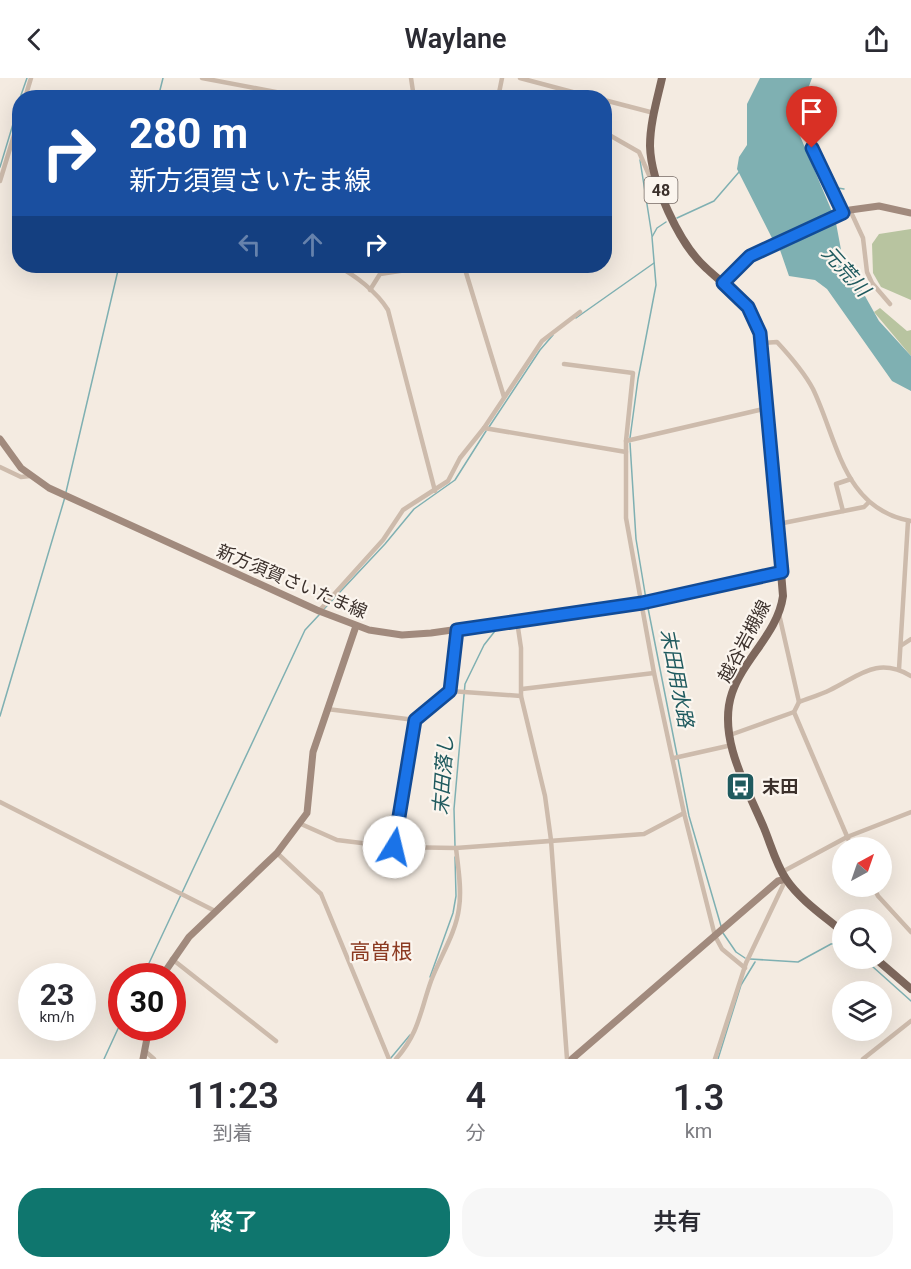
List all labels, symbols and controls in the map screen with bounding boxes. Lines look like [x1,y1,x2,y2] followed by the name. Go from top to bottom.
[18,23,51,56] icon: back
[404,23,507,55] text: Waylane
[860,23,893,56] icon: share
[786,86,837,148] pin
[795,95,828,128] icon: arrive
[129,109,248,158] text: 280 m
[30,114,108,192] icon: right
[129,165,371,197] text: 新方須賀さいたま線
[644,177,678,203] road number: 48
[233,228,266,261] icon: left
[296,228,329,261] icon: ahead
[359,228,392,261] icon: right
[817,241,876,303] water label: 元荒川
[214,540,370,622] street label: 新方須賀さいたま線
[714,596,774,686] street label: 越谷岩槻線
[656,627,699,731] water label: 末田用水路
[428,734,458,816] water label: 末田落し
[725,770,757,802] bus stop icon: 末田
[762,776,798,797] place label: 末田
[362,815,426,879] position arrow
[832,837,892,897] north arrow
[832,837,892,1041] map controls
[832,909,892,969] button: search
[350,940,413,964] district label: 高曽根
[108,963,186,1041] speed limit sign: 30
[40,977,74,1012] text: 23
[832,981,892,1041] button: layers
[39,1008,75,1026] text: km/h
[187,1075,279,1117] text: 11:23
[466,1075,486,1117] text: 4
[673,1077,724,1119] text: 1.3
[685,1119,712,1143] text: km
[213,1121,253,1145] text: 到着
[466,1121,486,1145] text: 分
[18,1188,450,1257] button: 終了
[462,1188,893,1257] button: 共有

